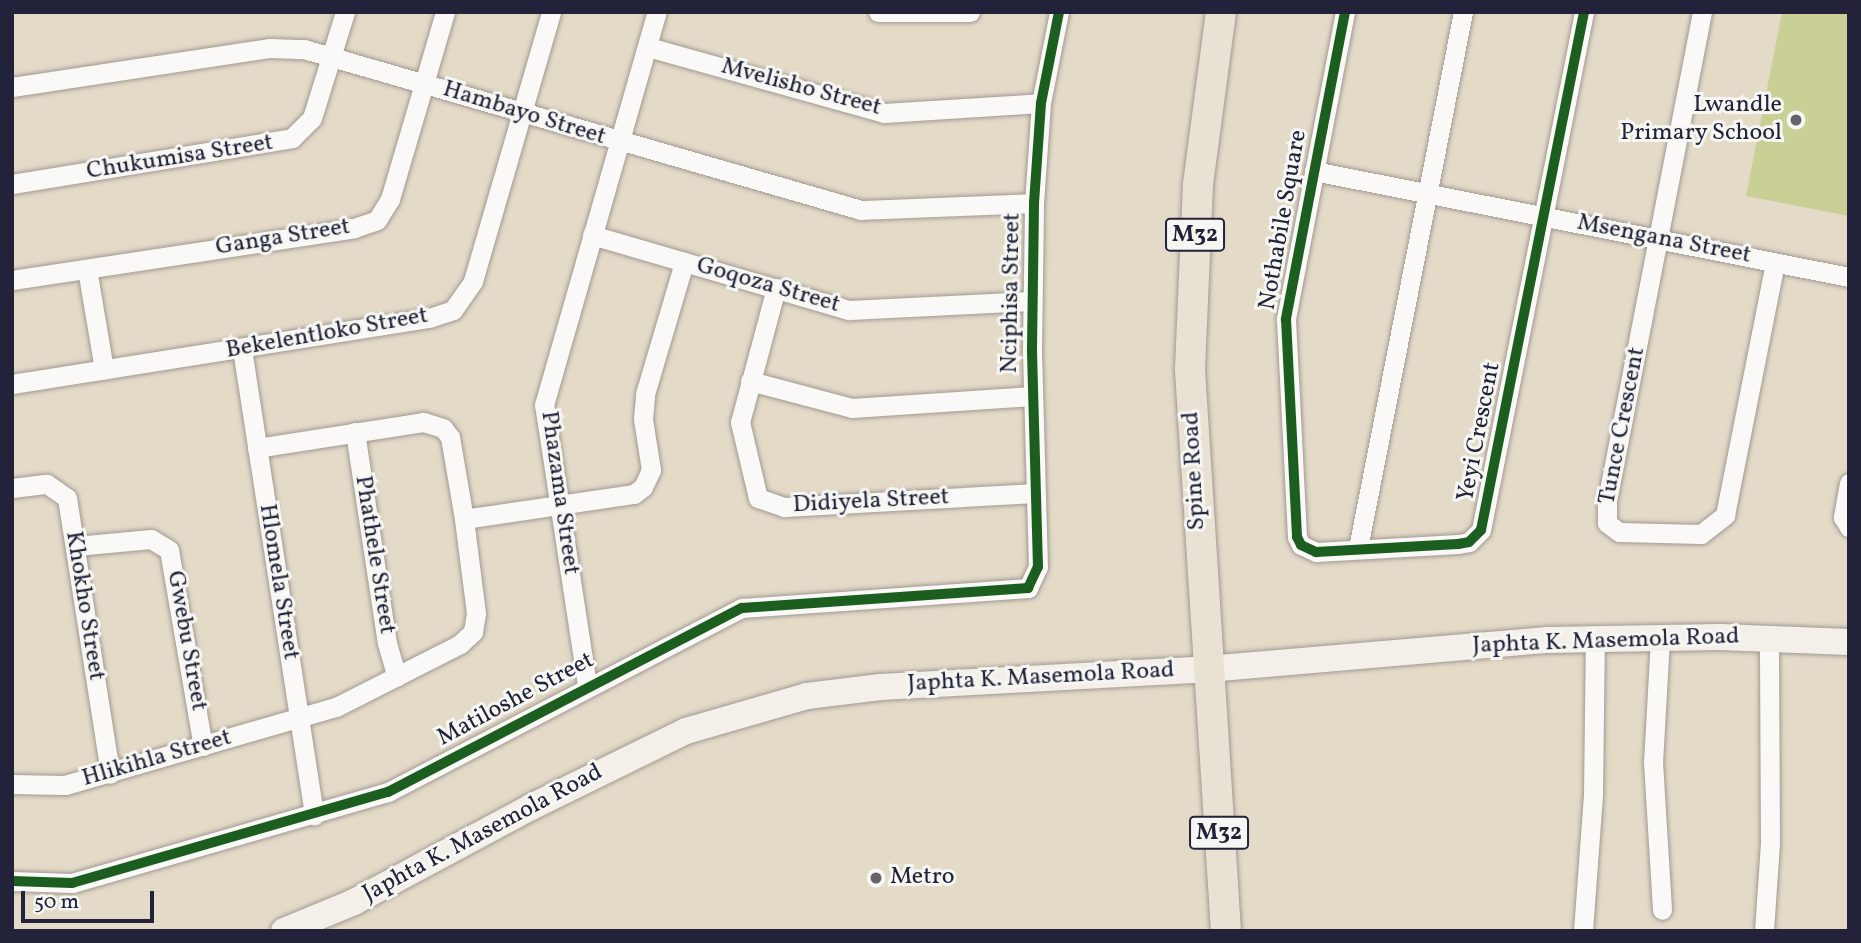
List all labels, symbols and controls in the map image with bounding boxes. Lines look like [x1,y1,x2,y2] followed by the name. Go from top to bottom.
[718,53,884,123] street label: Mvelisho Street
[439,76,609,152] street label: Hambayo Street
[1620,92,1782,148] place label: Lwandle Primary School
[1788,112,1804,128] marker: Lwandle Primary School
[1254,128,1314,312] street label: Nothabile Square
[85,129,275,187] street label: Chukumisa Street
[1575,209,1753,271] street label: Msengana Street
[996,212,1028,374] street label: Nciphisa Street
[214,213,352,263] street label: Ganga Street
[1164,216,1226,254] road number: M32
[693,252,843,320] street label: Goqoza Street
[224,302,430,366] street label: Bekelentloko Street
[1594,345,1652,507] street label: Tunce Crescent
[1452,360,1508,504] street label: Yeyi Crescent
[533,409,585,577] street label: Phazama Street
[1178,411,1212,531] street label: Spine Road
[347,474,401,636] street label: Phathele Street
[792,484,950,520] street label: Didiyela Street
[251,502,305,662] street label: Hlomela Street
[58,529,110,683] street label: Khokho Street
[160,569,212,713] street label: Gwebu Street
[1472,623,1740,661] street label: Japhta K. Masemola Road
[433,647,599,753] street label: Matiloshe Street
[907,657,1175,699] street label: Japhta K. Masemola Road
[79,724,235,794] street label: Hlikihla Street
[358,759,608,909] street label: Japhta K. Masemola Road
[1188,814,1250,852] road number: M32
[890,864,954,892] place label: Metro
[868,870,884,886] marker: Metro
[24,876,158,920] scale bar
[34,888,79,917] text: 50 m

